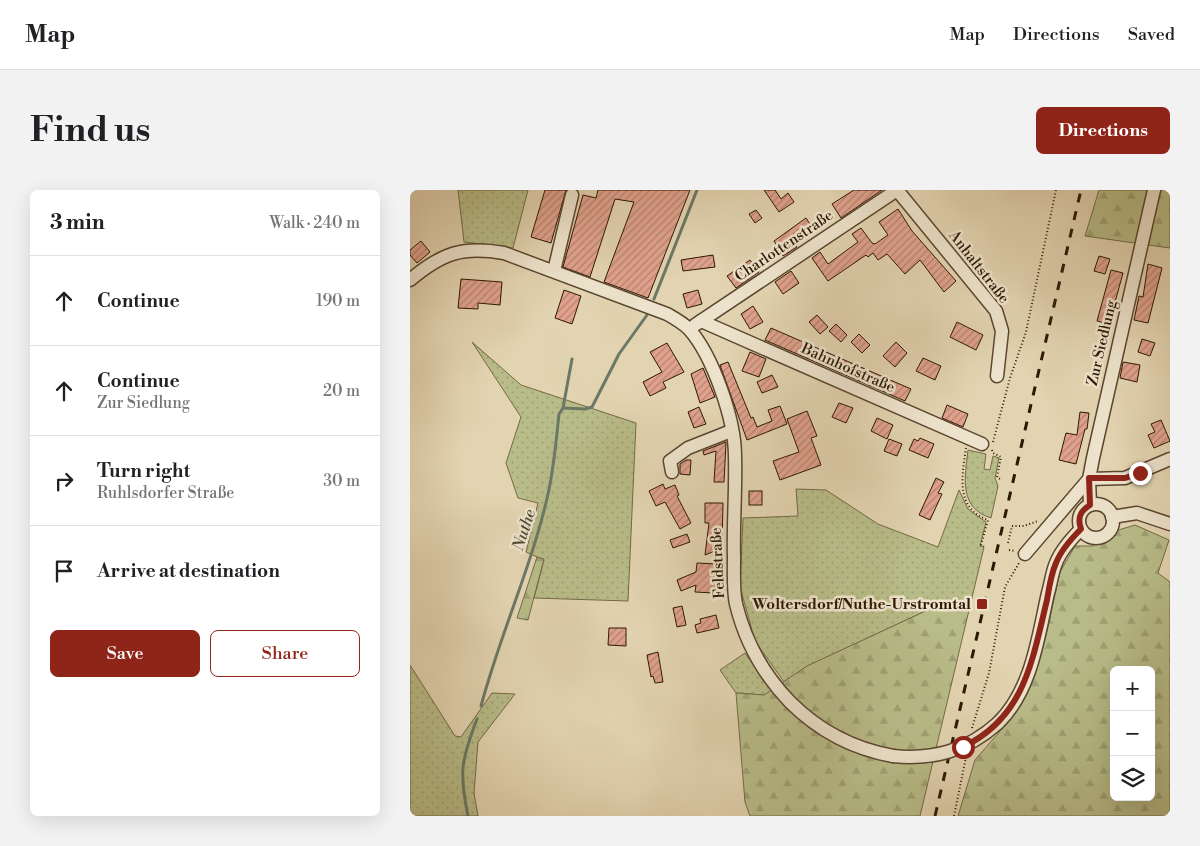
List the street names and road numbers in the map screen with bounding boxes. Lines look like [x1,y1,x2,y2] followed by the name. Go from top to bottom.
[731,206,837,286] street label: Charlottenstraße
[944,226,1013,307] street label: Anhaltstraße
[1083,298,1121,388] street label: Zur Siedlung
[797,338,898,397] street label: Bahnhofstraße
[707,527,729,599] street label: Feldstraße

